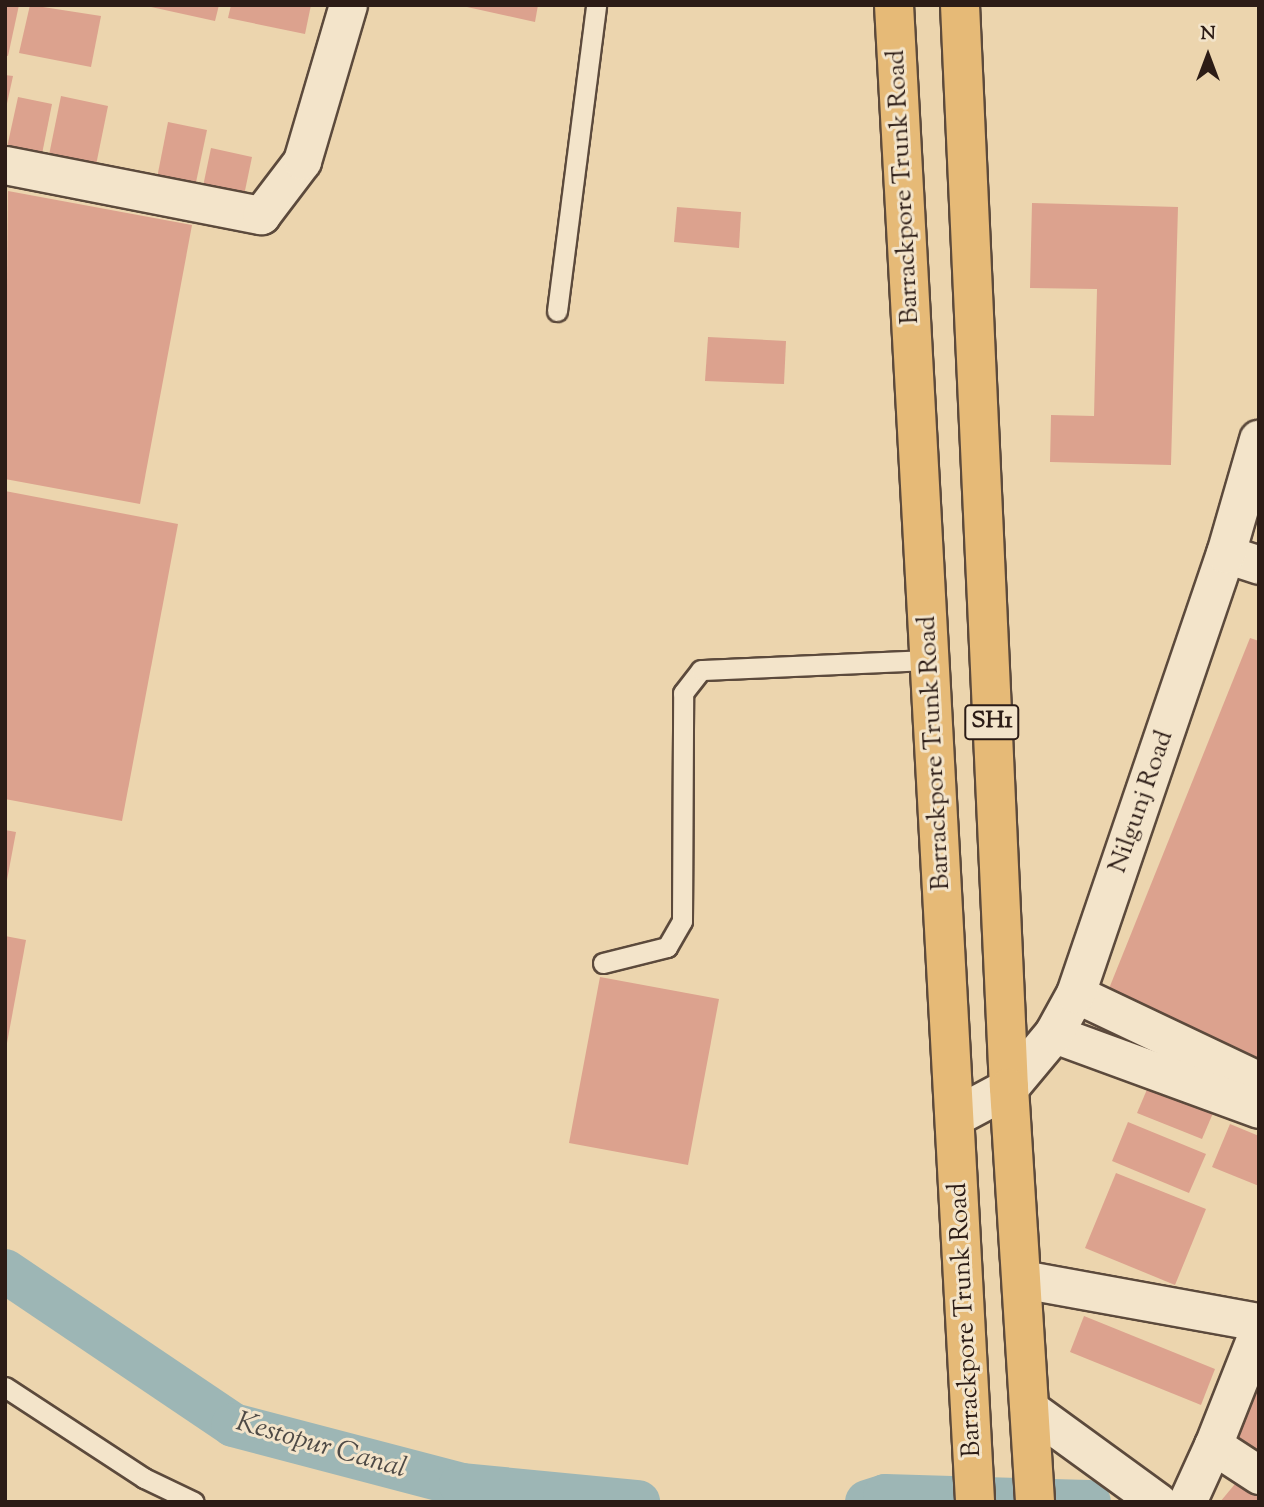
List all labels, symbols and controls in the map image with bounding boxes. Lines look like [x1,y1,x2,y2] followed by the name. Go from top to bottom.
[1173,21,1243,91] north arrow
[1200,21,1216,48] text: N
[881,49,927,325] street label: Barrackpore Trunk Road
[912,615,958,891] street label: Barrackpore Trunk Road
[964,702,1020,742] road number: SH1
[1103,727,1181,877] street label: Nilgunj Road
[943,1182,989,1458] street label: Barrackpore Trunk Road
[232,1406,410,1486] water label: Kestopur Canal

